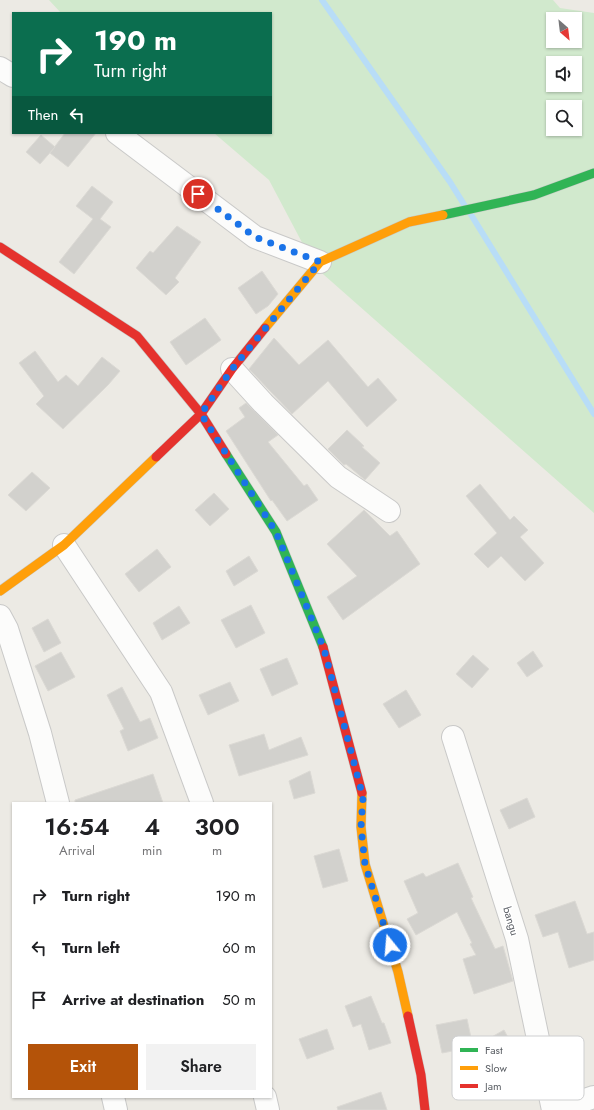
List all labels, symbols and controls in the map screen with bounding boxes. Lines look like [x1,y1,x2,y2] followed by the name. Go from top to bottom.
[546,12,582,48] north arrow
[546,12,582,136] map controls
[94,20,177,61] text: 190 m
[28,28,80,80] icon: right
[546,56,582,92] button: sound
[94,58,166,84] text: Turn right
[546,100,582,136] button: search
[28,104,58,126] text: Then
[66,104,88,126] icon: left
[181,177,215,211] pin
[187,183,209,205] icon: arrive
[44,809,110,844] text: 16:54
[144,809,160,844] text: 4
[195,809,240,844] text: 300
[59,841,95,860] text: Arrival
[142,841,162,860] text: min
[212,841,222,860] text: m
[28,885,50,907] icon: right
[62,885,130,907] text: Turn right
[215,885,256,907] text: 190 m
[499,905,523,937] street label: bangu
[369,924,411,966] position arrow
[28,937,50,959] icon: left
[62,937,120,959] text: Turn left
[222,937,256,959] text: 60 m
[28,989,50,1011] icon: arrive
[62,989,204,1011] text: Arrive at destination
[222,989,256,1011] text: 50 m
[452,1036,584,1100] legend
[485,1042,503,1058] text: Fast
[28,1044,138,1090] button: Exit
[146,1044,256,1090] button: Share
[485,1060,507,1076] text: Slow
[483,1078,502,1094] text: Jam

